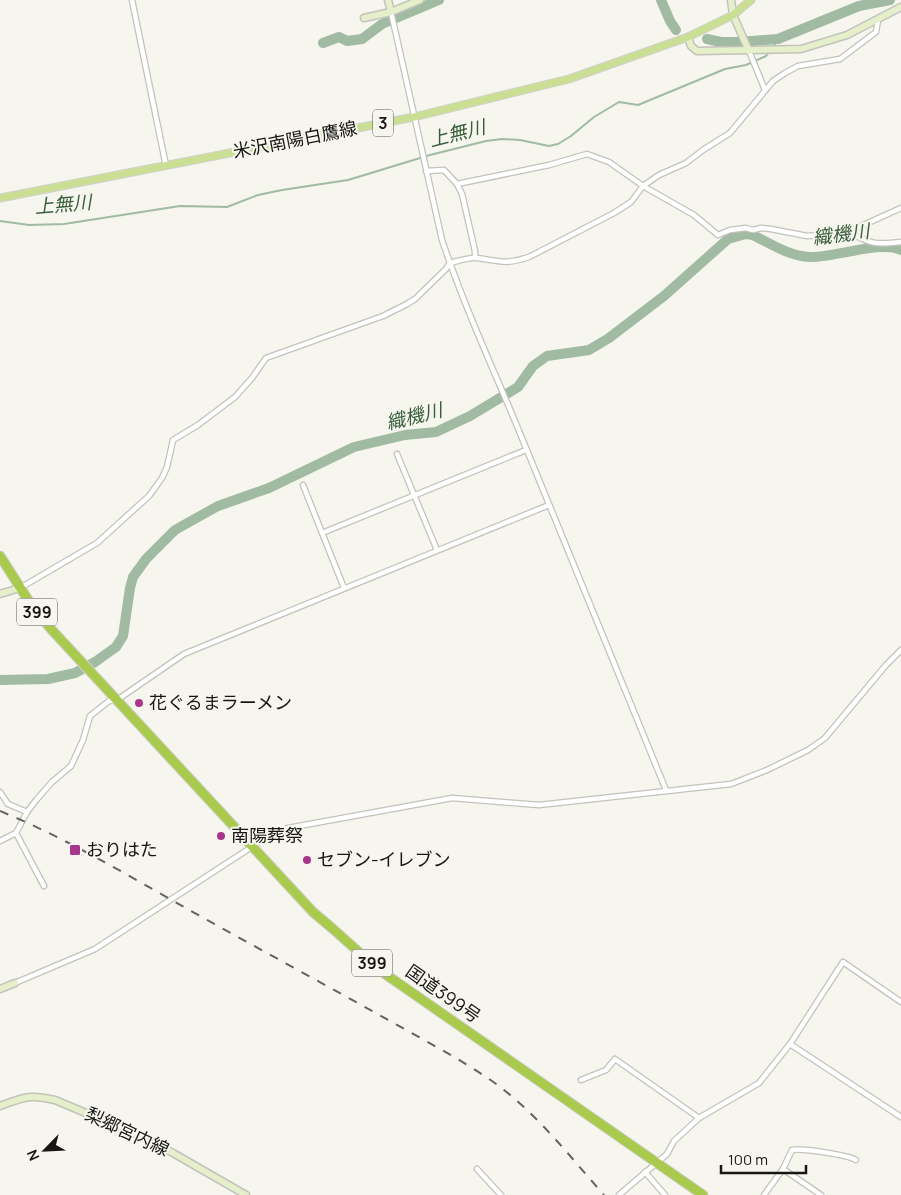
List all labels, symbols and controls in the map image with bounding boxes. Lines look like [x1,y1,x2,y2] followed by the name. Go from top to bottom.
[373,110,393,136] road number: 3
[426,113,490,153] water label: 上無川
[231,115,359,163] street label: 米沢南陽白鷹線
[33,188,95,219] water label: 上無川
[811,217,873,250] water label: 織機川
[383,396,447,436] water label: 織機川
[17,598,57,626] road number: 399
[149,690,292,714] place label: 花ぐるまラーメン
[133,697,145,709] marker: 花ぐるまラーメン
[231,823,303,847] place label: 南陽葬祭
[215,830,227,842] marker: 南陽葬祭
[86,837,158,861] place label: おりはた
[68,843,82,857] marker: おりはた
[317,847,451,871] place label: セブン-イレブン
[301,854,313,866] marker: セブン-イレブン
[352,950,392,976] road number: 399
[401,959,486,1028] street label: 国道399号
[82,1101,173,1161] street label: 梨郷宮内線
[20,1125,70,1175] north arrow
[721,1142,806,1174] scale bar
[22,1147,43,1164] text: N
[728,1149,768,1170] text: 100 m

